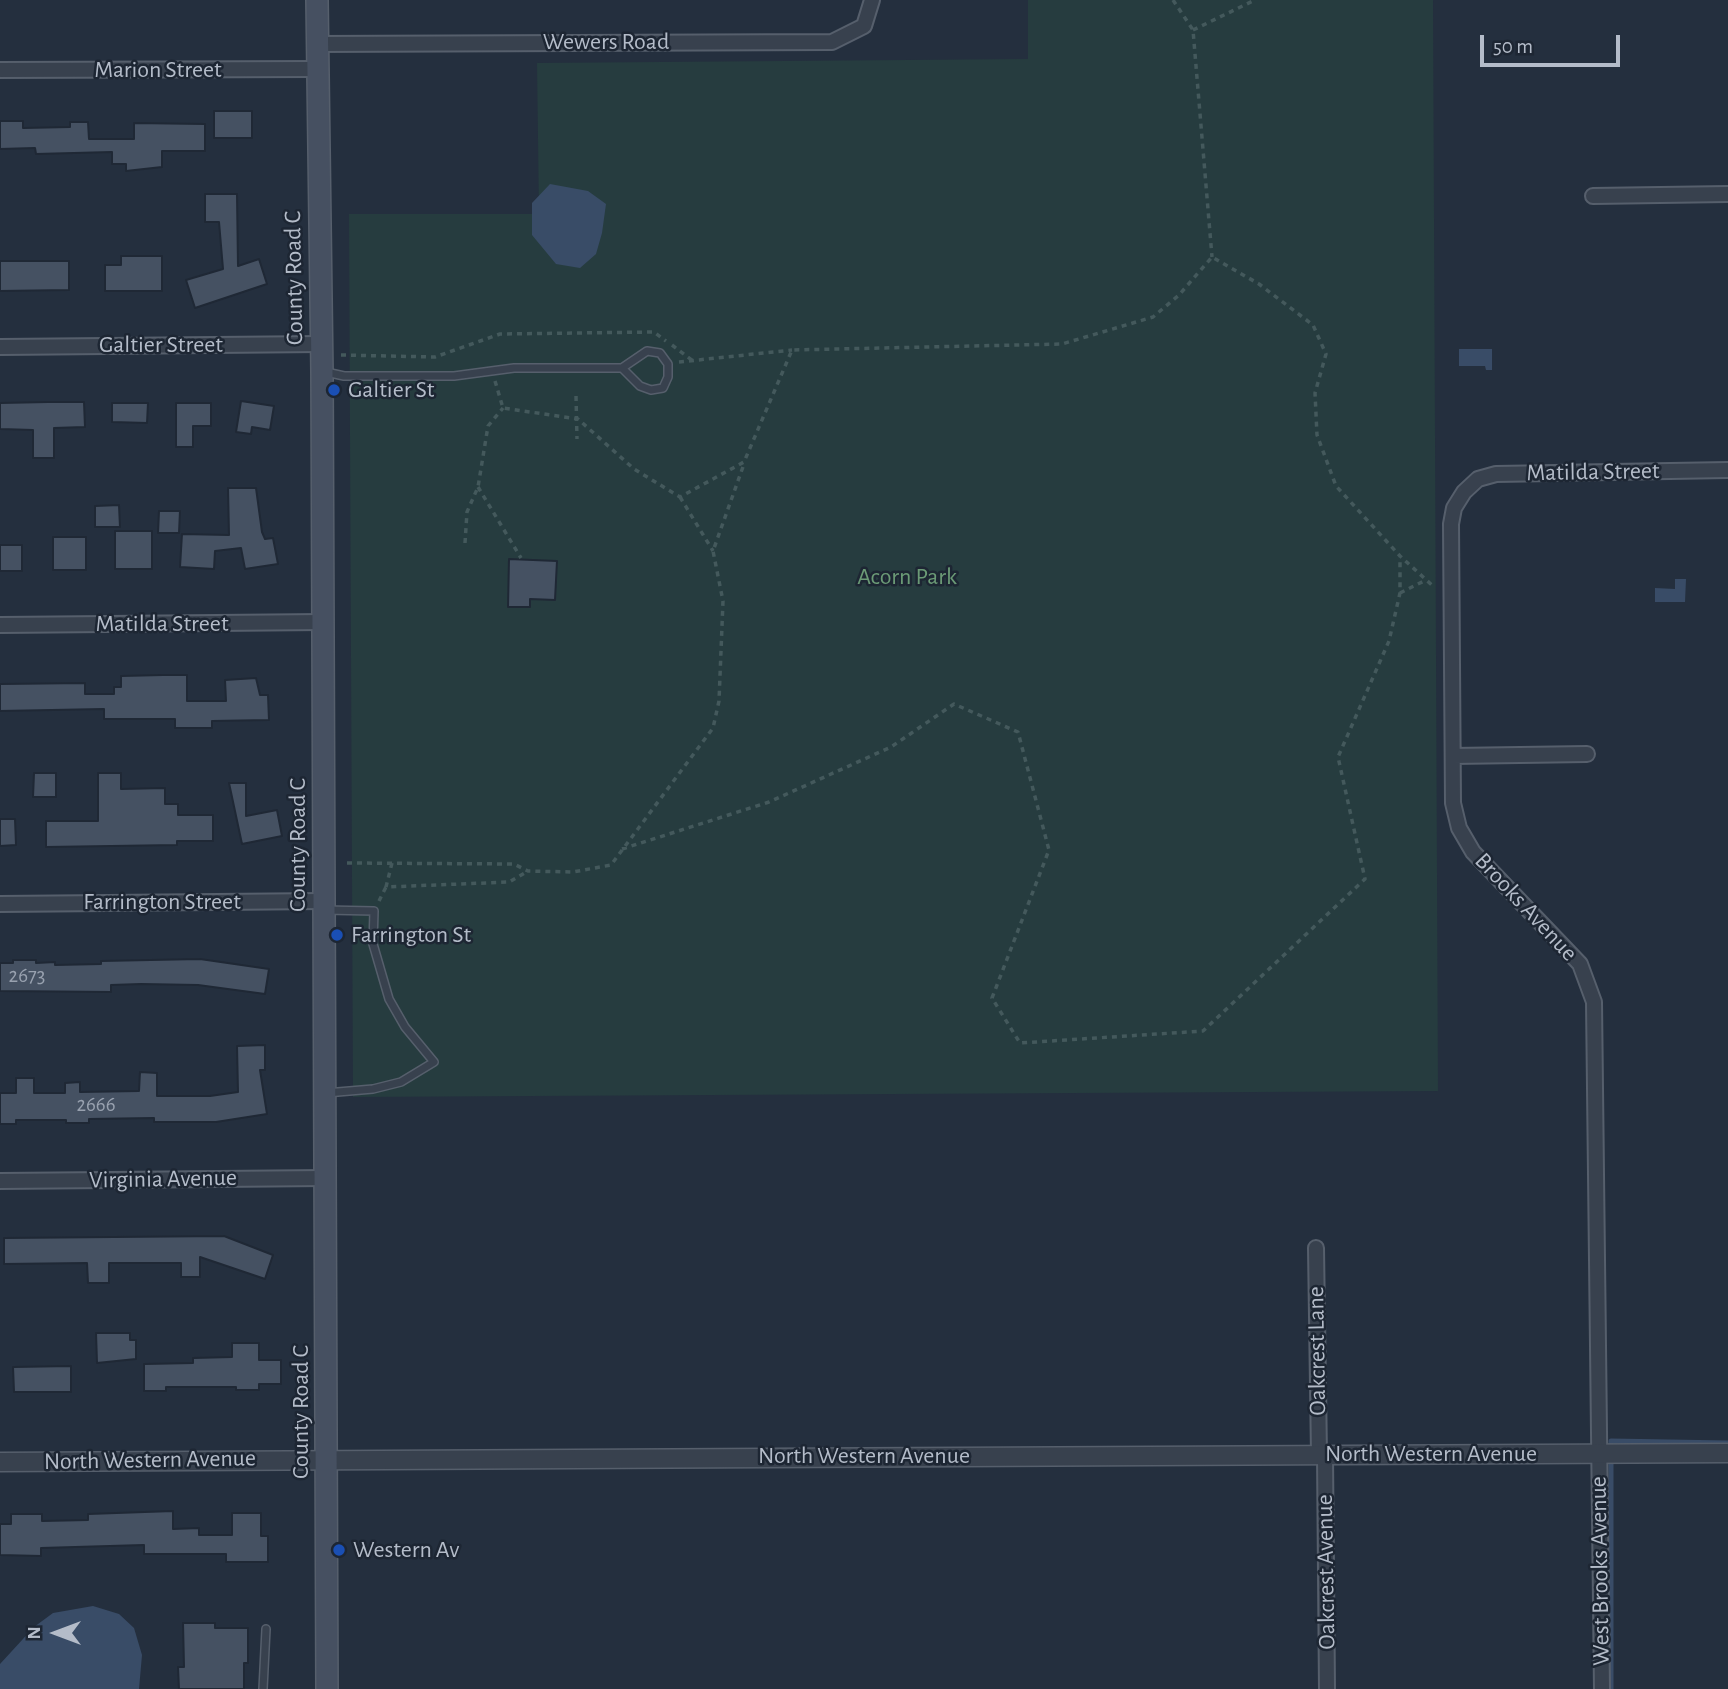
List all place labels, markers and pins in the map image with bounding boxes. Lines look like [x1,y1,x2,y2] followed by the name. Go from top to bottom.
[348,376,434,404] place label: Galtier St
[326,382,342,398] marker: Galtier St
[351,921,471,949] place label: Farrington St
[329,927,345,943] marker: Farrington St
[353,1536,459,1564] place label: Western Av
[331,1542,347,1558] marker: Western Av

